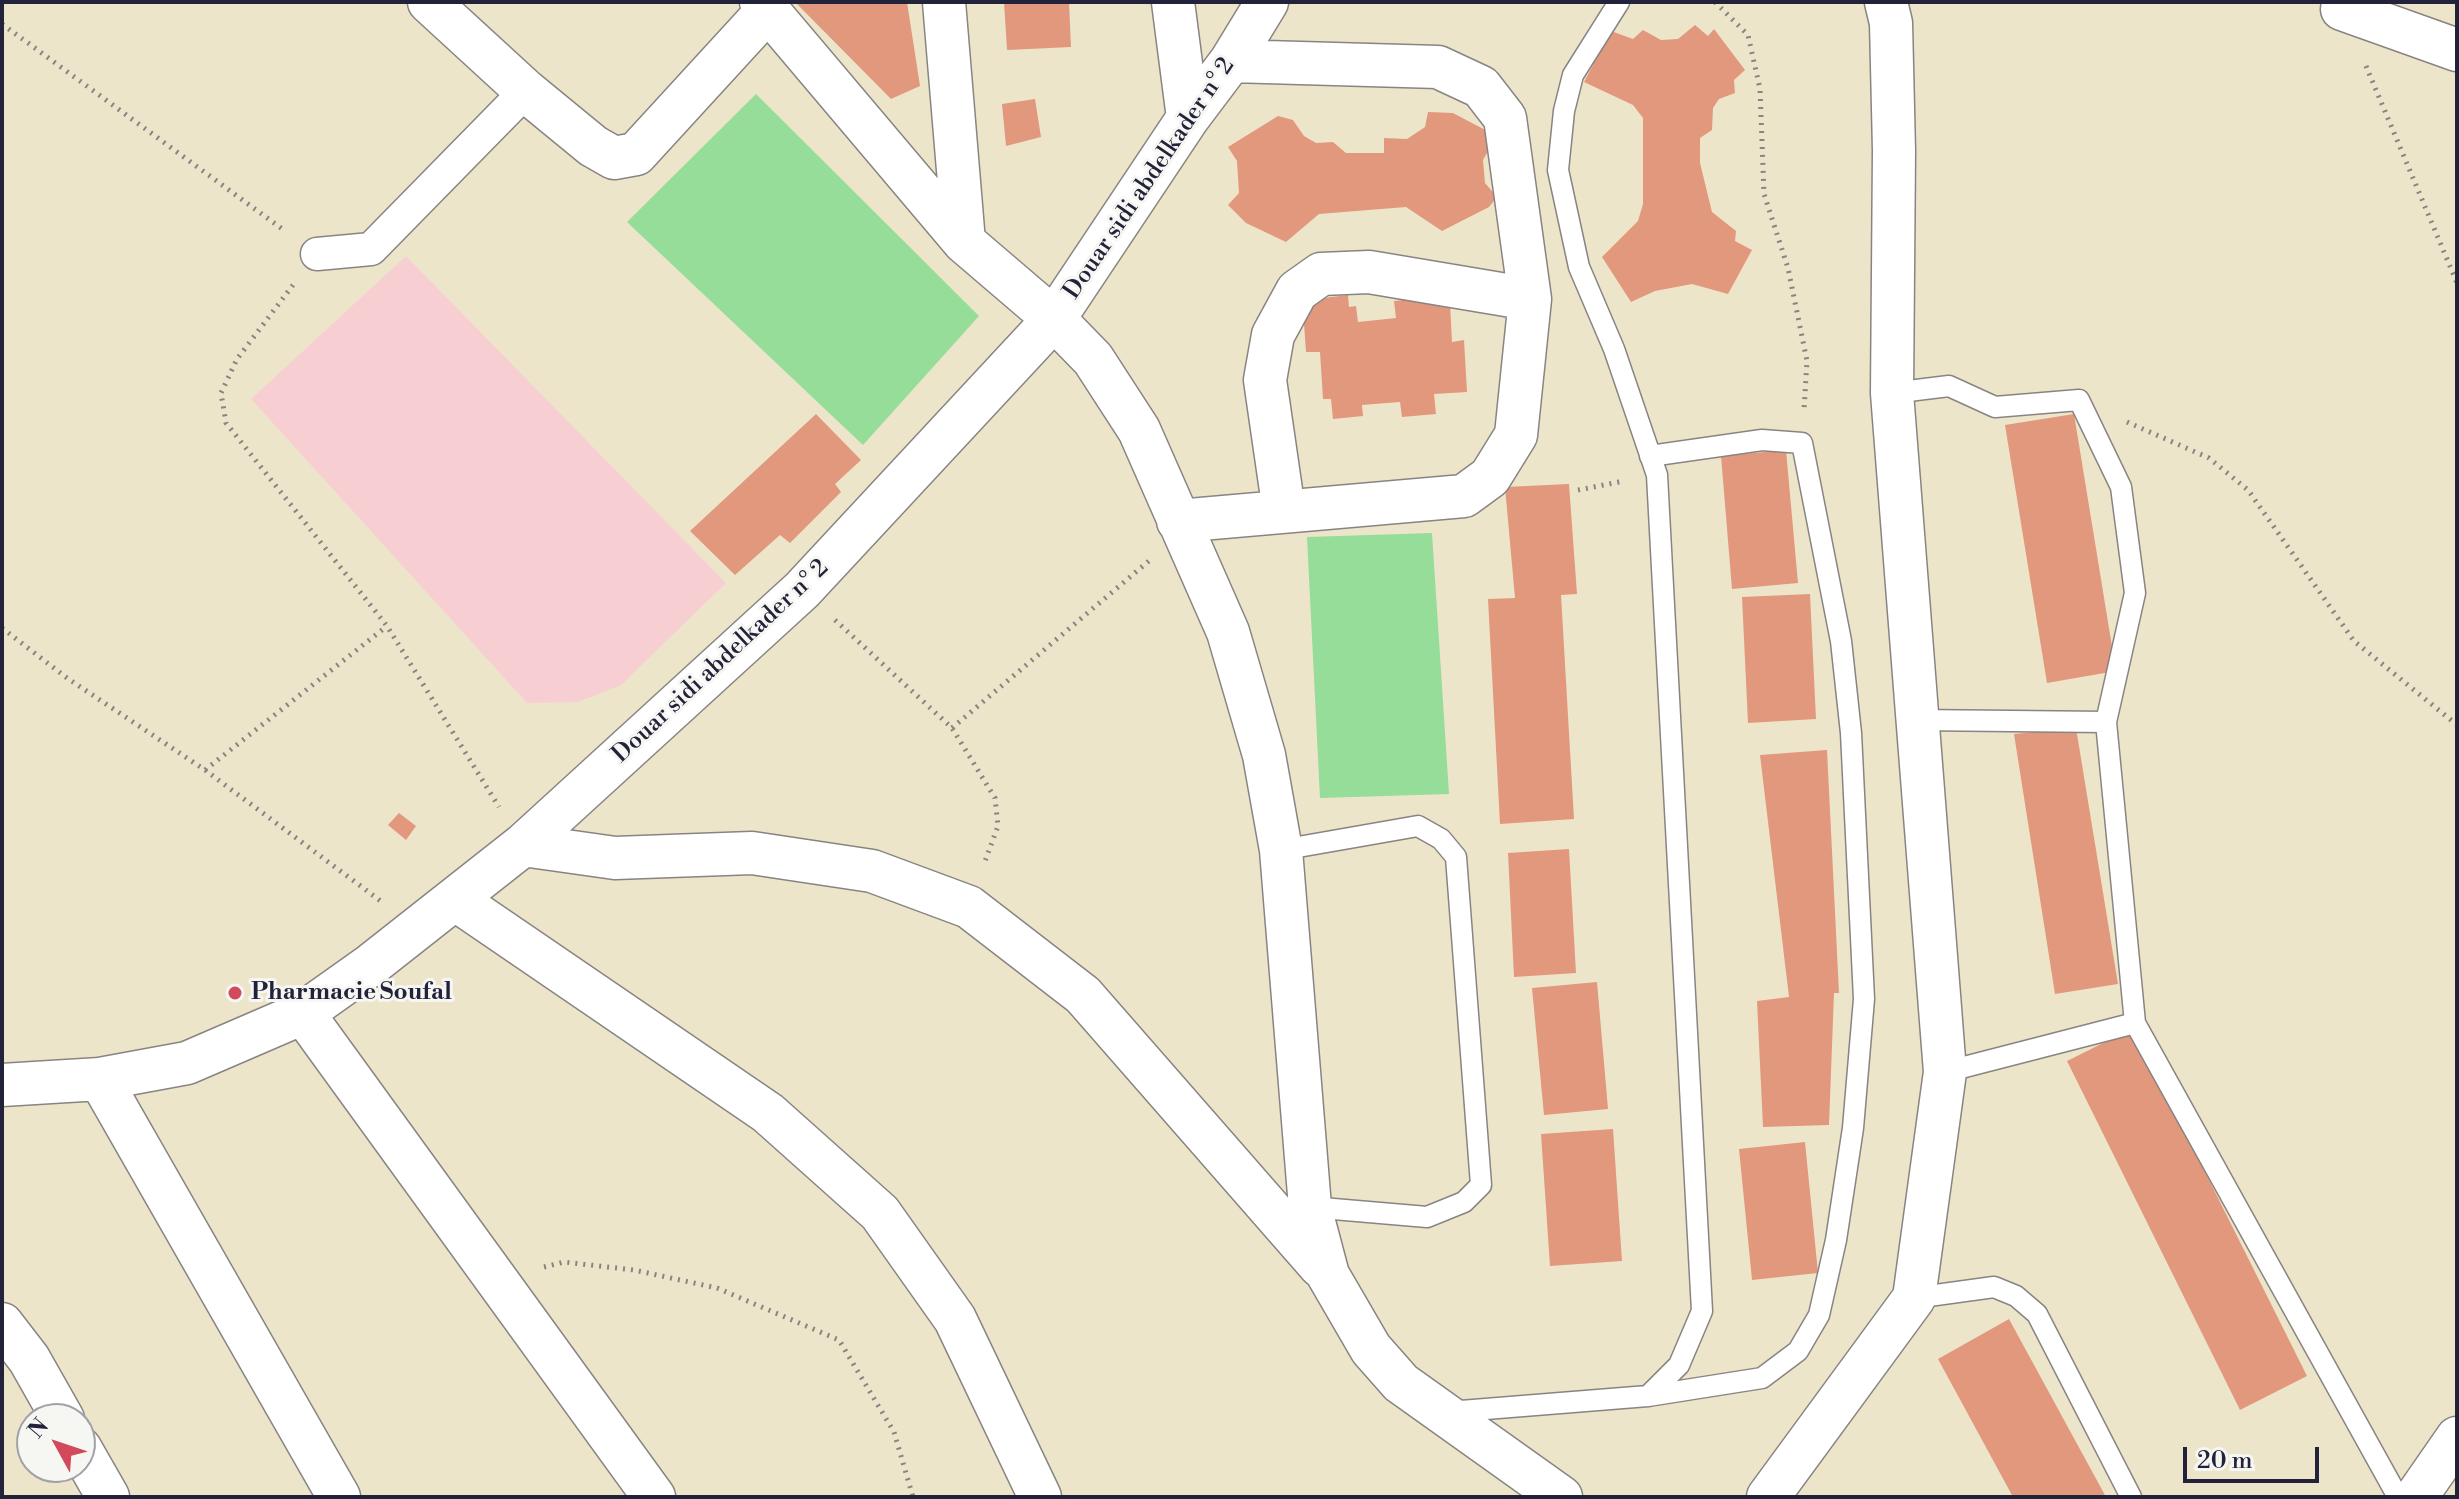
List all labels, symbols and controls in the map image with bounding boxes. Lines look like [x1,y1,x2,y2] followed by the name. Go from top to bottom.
[1058,53,1242,305] street label: Douar sidi abdelkader n° 2
[607,554,835,770] street label: Douar sidi abdelkader n° 2
[251,979,452,1007] place label: Pharmacie Soufal
[226,984,244,1002] marker: Pharmacie Soufal
[16,1403,96,1483] north arrow
[23,1413,55,1444] text: N
[2187,1431,2323,1481] scale bar
[2197,1446,2253,1476] text: 20 m

